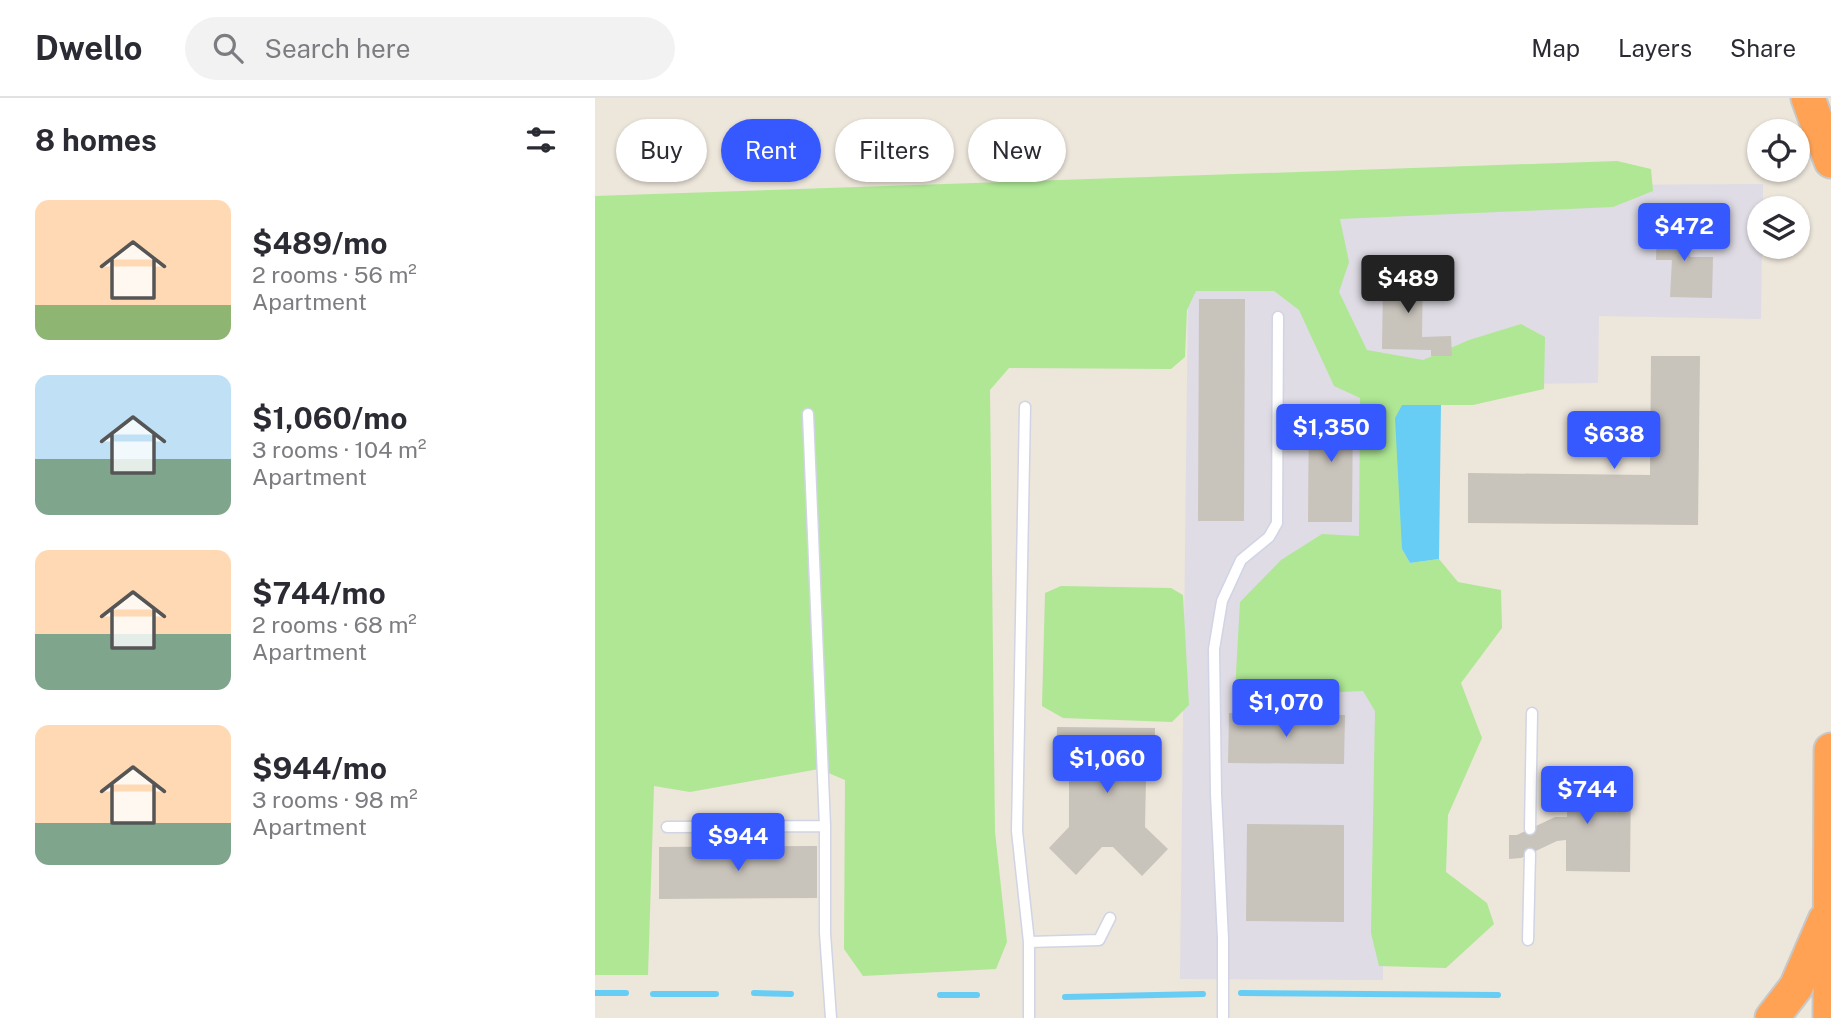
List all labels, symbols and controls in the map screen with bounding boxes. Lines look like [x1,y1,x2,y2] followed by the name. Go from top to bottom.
[185,17,675,80] search box
[35,29,143,67] text: Dwello
[209,29,247,67] icon: search
[265,33,411,64] text: Search here
[1531,34,1580,62] text: Map
[1618,34,1692,62] text: Layers
[1730,34,1796,62] text: Share
[616,119,707,182] chip: Buy
[721,119,821,182] chip: Rent
[835,119,954,182] chip: Filters
[968,119,1066,182] chip: New
[1747,119,1810,259] map controls
[1747,119,1810,182] button: locate
[522,121,560,159] icon: filters
[35,122,157,158] text: 8 homes
[1747,196,1810,259] button: layers
[1643,204,1725,263] pin: $472
[1654,212,1714,239] text: $472
[252,225,387,261] text: $489/mo
[91,228,175,312] icon: home
[1367,256,1449,315] pin: $489
[252,261,417,288] text: 2 rooms · 56 m²
[1377,264,1439,291] text: $489
[252,288,367,315] text: Apartment
[252,400,407,436] text: $1,060/mo
[91,403,175,487] icon: home
[1274,404,1388,464] pin: $1,350
[1573,412,1655,471] pin: $638
[1292,413,1370,440] text: $1,350
[1583,420,1645,447] text: $638
[252,436,426,463] text: 3 rooms · 104 m²
[252,463,367,490] text: Apartment
[252,575,386,611] text: $744/mo
[91,578,175,662] icon: home
[252,611,417,638] text: 2 rooms · 68 m²
[252,638,367,665] text: Apartment
[1229,680,1343,739] pin: $1,070
[1248,688,1324,715] text: $1,070
[1050,736,1164,795] pin: $1,060
[1069,744,1145,771] text: $1,060
[252,750,387,786] text: $944/mo
[91,753,175,837] icon: home
[1546,766,1628,826] pin: $744
[1557,775,1617,802] text: $744
[252,786,418,813] text: 3 rooms · 98 m²
[252,813,367,840] text: Apartment
[697,814,779,873] pin: $944
[708,822,768,849] text: $944

